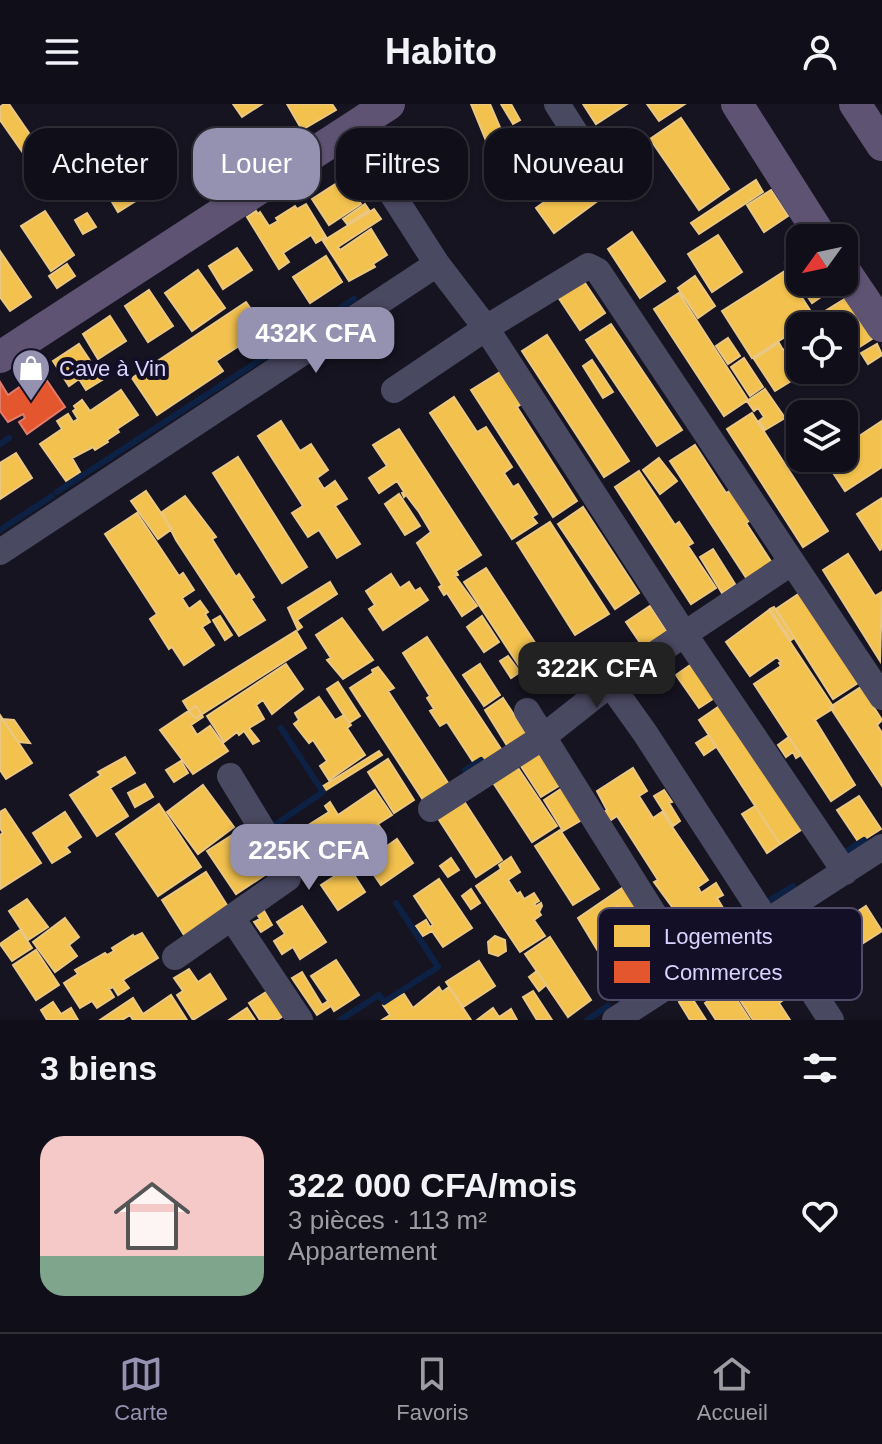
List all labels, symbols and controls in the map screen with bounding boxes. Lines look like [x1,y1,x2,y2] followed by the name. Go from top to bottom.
[40,30,84,74] icon: menu
[798,30,842,74] icon: person
[385,31,497,72] text: Habito
[24,128,177,200] chip: Acheter
[193,128,320,200] chip: Louer
[336,128,468,200] chip: Filtres
[484,128,652,200] chip: Nouveau
[786,224,858,296] north arrow
[786,224,858,472] map controls
[233,307,399,375] pin: 432K CFA
[786,312,858,384] button: locate
[255,318,377,348] text: 432K CFA
[10,347,52,402] shop icon: Cave à Vin
[59,356,166,381] place label: Cave à Vin
[786,400,858,472] button: layers
[514,642,680,710] pin: 322K CFA
[536,653,658,683] text: 322K CFA
[226,824,392,892] pin: 225K CFA
[248,835,370,865] text: 225K CFA
[598,908,862,1000] legend
[664,924,773,949] text: Logements
[664,960,783,985] text: Commerces
[798,1046,842,1090] icon: filters
[40,1049,157,1087] text: 3 biens
[288,1166,577,1204] text: 322 000 CFA/mois
[104,1168,200,1264] icon: home
[798,1194,842,1238] icon: heart
[288,1205,487,1235] text: 3 pièces · 113 m²
[288,1236,437,1266] text: Appartement
[114,1352,168,1426] tab: Carte
[396,1352,468,1426] tab: Favoris
[697,1352,768,1426] tab: Accueil

